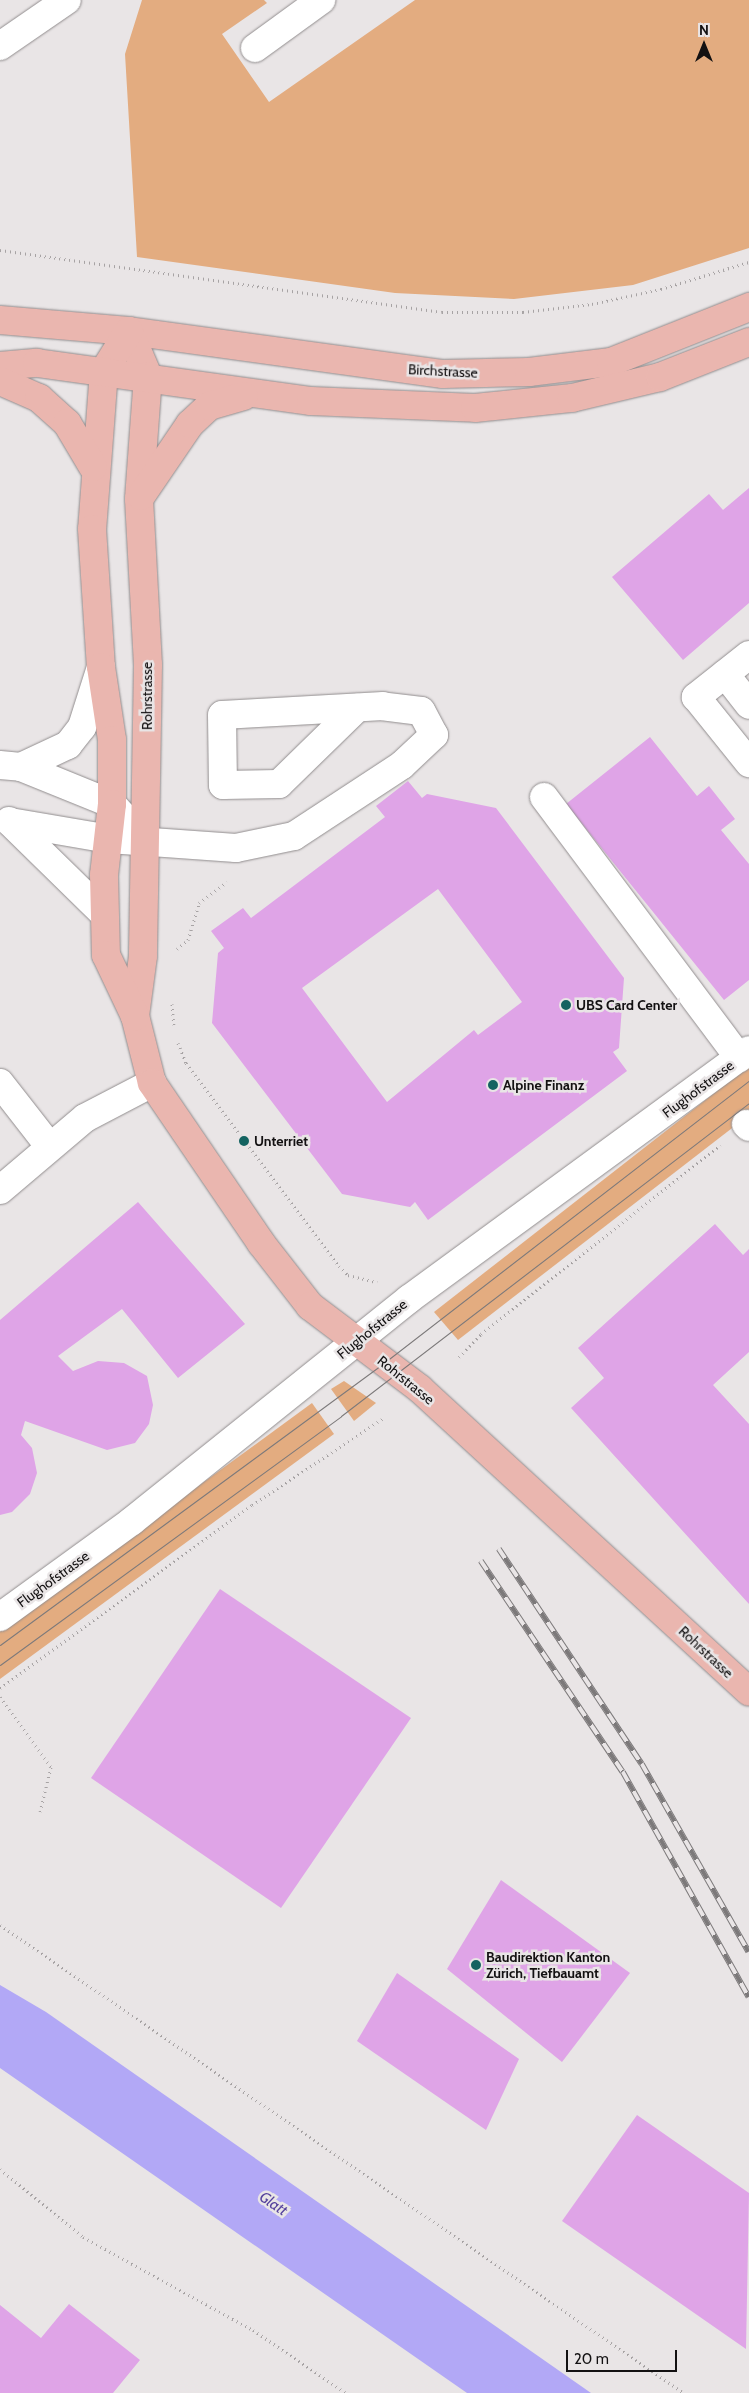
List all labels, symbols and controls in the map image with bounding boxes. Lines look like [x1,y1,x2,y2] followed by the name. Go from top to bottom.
[679,20,729,70] north arrow
[699,21,709,39] text: N
[408,361,478,381] street label: Birchstrasse
[139,662,155,730] street label: Rohrstrasse
[576,997,677,1013] place label: UBS Card Center
[560,999,572,1011] marker: UBS Card Center
[659,1057,737,1121] street label: Flughofstrasse
[503,1077,584,1093] place label: Alpine Finanz
[487,1079,499,1091] marker: Alpine Finanz
[254,1133,308,1149] place label: Unterriet
[238,1135,250,1147] marker: Unterriet
[334,1296,410,1362] street label: Flughofstrasse
[374,1352,438,1408] street label: Rohrstrasse
[14,1547,92,1611] street label: Flughofstrasse
[675,1623,737,1681] street label: Rohrstrasse
[486,1949,610,1981] place label: Baudirektion Kanton Zürich, Tiefbauamt
[470,1959,482,1971] marker: Baudirektion Kanton Zürich, Tiefbauamt
[256,2188,290,2220] water label: Glatt
[569,2340,680,2372] scale bar
[574,2350,609,2368] text: 20 m

